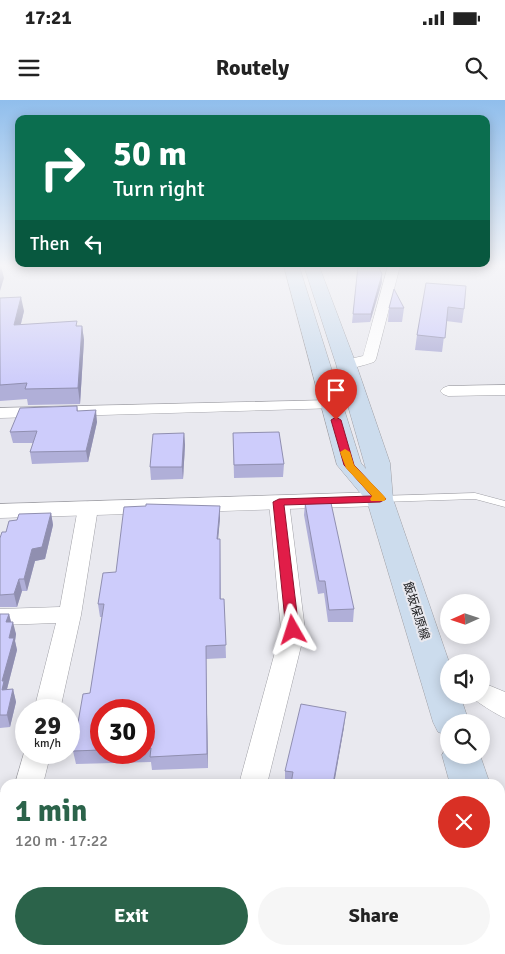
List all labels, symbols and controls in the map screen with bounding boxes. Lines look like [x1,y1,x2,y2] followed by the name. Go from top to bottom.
[25,6,72,30] text: 17:21
[15,54,43,82] icon: menu
[216,54,289,81] text: Routely
[462,54,490,82] icon: search
[113,132,187,175] text: 50 m
[30,135,95,200] icon: right
[113,175,205,202] text: Turn right
[80,230,108,258] icon: left
[30,232,70,256] text: Then
[315,369,357,420] pin
[322,376,350,404] icon: arrive
[400,580,432,642] street label: 飯坂保原線
[440,594,490,644] north arrow
[440,594,490,764] map controls
[266,603,318,655] position arrow
[440,654,490,704] button: sound
[90,699,155,764] speed limit sign: 30
[34,710,61,741] text: 29
[440,714,490,764] button: search
[34,736,61,751] text: km/h
[15,793,87,830] text: 1 min
[438,796,490,848] button: close
[15,831,108,851] text: 120 m · 17:22
[15,887,248,945] button: Exit
[258,887,490,945] button: Share

